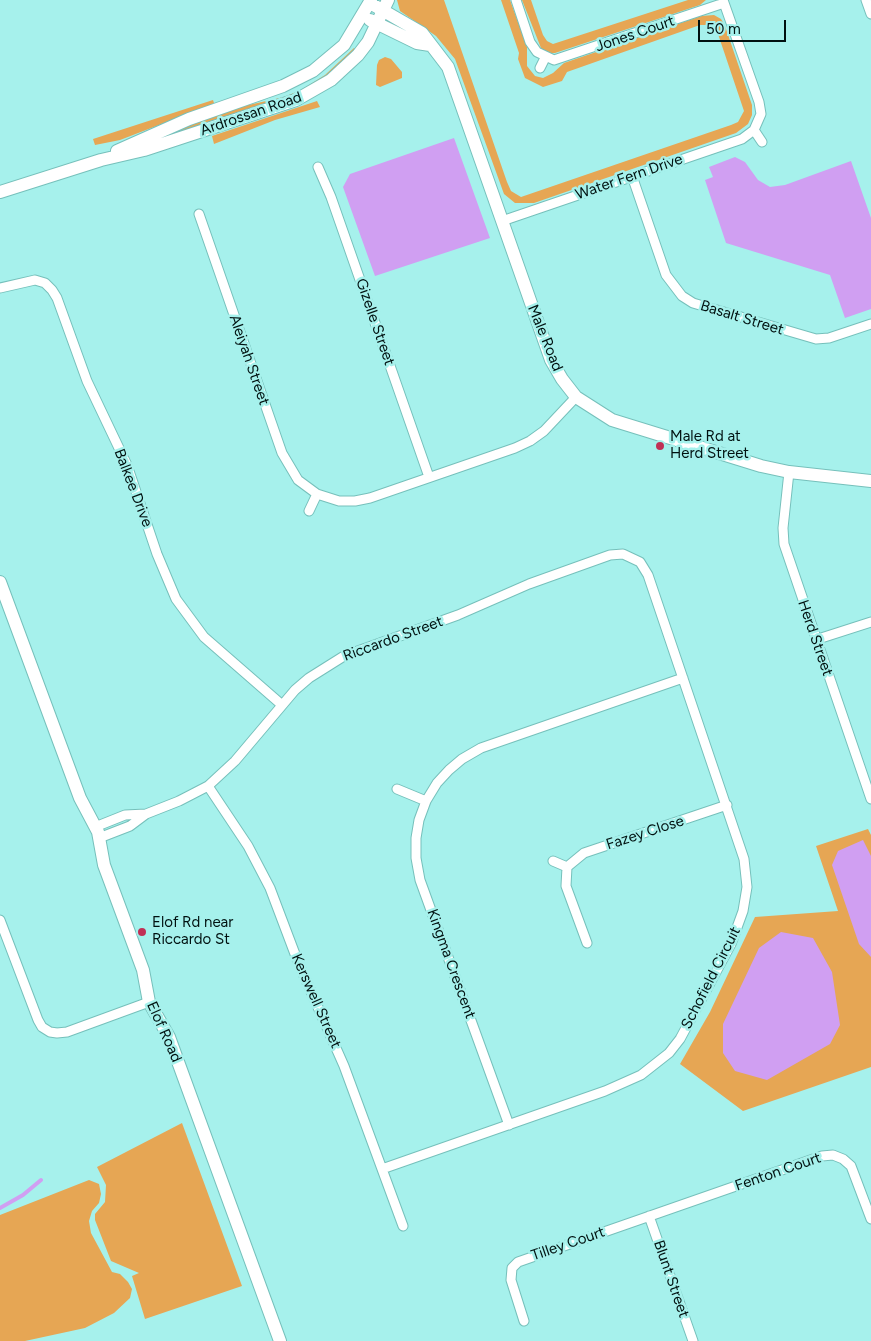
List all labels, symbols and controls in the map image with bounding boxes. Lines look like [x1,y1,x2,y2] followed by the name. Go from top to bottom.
[701,10,788,42] scale bar
[593,12,677,56] street label: Jones Court
[706,20,741,38] text: 50 m
[198,88,304,140] street label: Ardrossan Road
[573,150,685,204] street label: Water Fern Drive
[352,276,398,368] street label: Gizelle Street
[698,297,786,339] street label: Basalt Street
[524,302,566,374] street label: Male Road
[225,312,273,408] street label: Aleiyah Street
[670,428,749,463] place label: Male Rd at Herd Street
[654,440,666,452] marker: Male Rd at Herd Street
[110,446,156,530] street label: Balkee Drive
[794,598,836,678] street label: Herd Street
[341,613,445,665] street label: Riccardo Street
[604,812,686,854] street label: Fazey Close
[423,907,479,1021] street label: Kingma Crescent
[152,914,233,949] place label: Elof Rd near Riccardo St
[677,924,745,1032] street label: Schofield Circuit
[136,926,148,938] marker: Elof Rd near Riccardo St
[287,951,345,1051] street label: Kerswell Street
[143,999,185,1065] street label: Elof Road
[733,1149,823,1195] street label: Fenton Court
[529,1223,607,1265] street label: Tilley Court
[649,1238,693,1320] street label: Blunt Street

